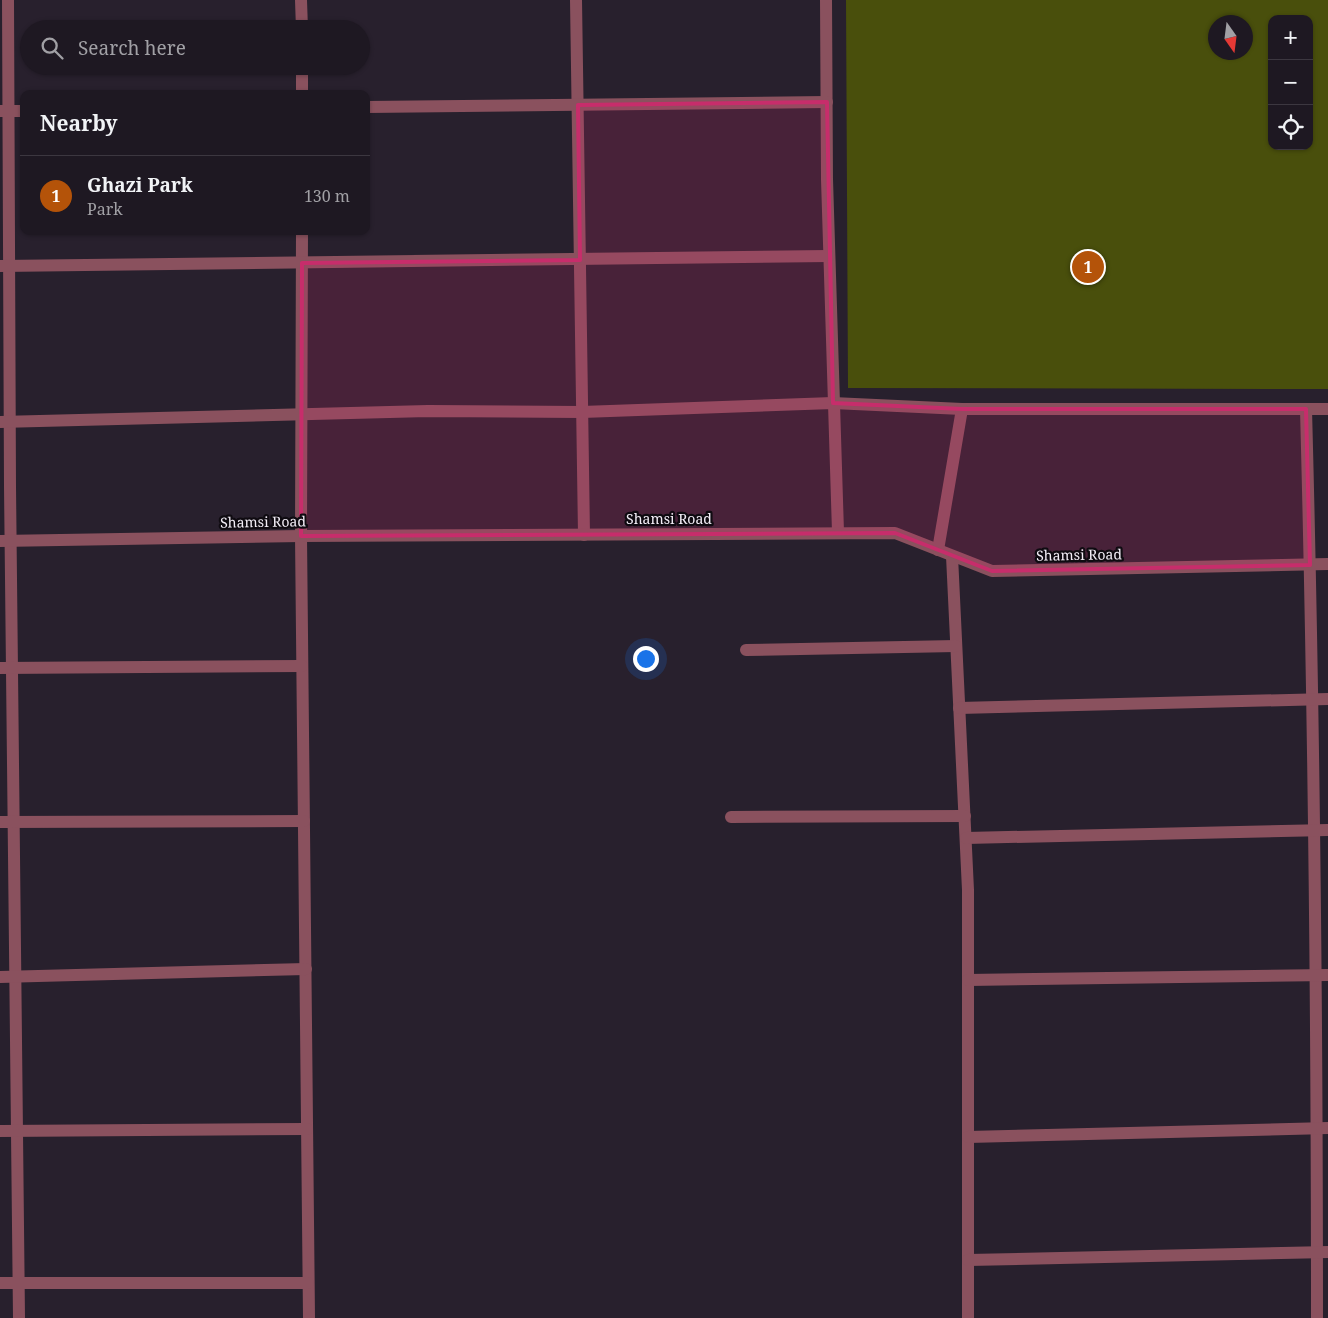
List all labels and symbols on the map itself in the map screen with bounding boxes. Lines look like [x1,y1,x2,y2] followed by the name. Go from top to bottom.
[1208,15,1253,60] north arrow
[1072,248,1104,286] pin: 1
[626,509,712,528] street label: Shamsi Road
[220,511,306,532] street label: Shamsi Road
[1036,544,1122,565] street label: Shamsi Road
[633,646,659,672] your location

